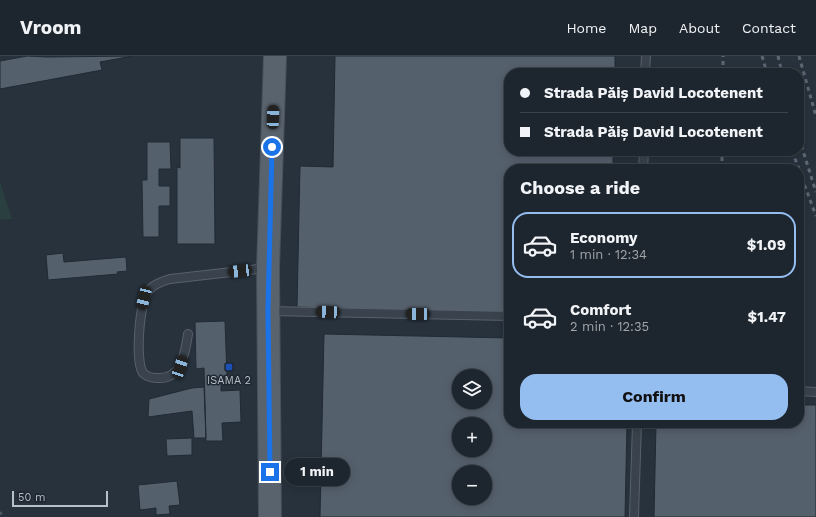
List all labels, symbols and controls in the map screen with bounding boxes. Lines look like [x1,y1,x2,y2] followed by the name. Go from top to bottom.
[20,16,81,39] text: Vroom
[566,20,606,36] text: Home
[628,20,657,36] text: Map
[679,20,720,36] text: About
[742,20,796,36] text: Contact
[544,84,763,102] text: Strada Păiș David Locotenent
[267,105,279,129] car
[544,123,763,141] text: Strada Păiș David Locotenent
[263,138,281,156] route start
[520,177,640,198] text: Choose a ride
[522,227,558,263] icon: car
[570,229,637,247] text: Economy
[747,236,786,254] text: $1.09
[570,247,647,262] text: 1 min · 12:34
[227,264,253,278] car
[135,285,153,311] car
[522,299,558,335] icon: car
[570,301,631,319] text: Comfort
[316,306,340,318] car
[406,308,430,320] car
[748,308,786,326] text: $1.47
[570,319,649,334] text: 2 min · 12:35
[171,354,189,380] car
[224,362,234,372] marker: ISAMA 2
[452,369,492,505] map controls
[452,369,492,409] button: layers
[207,374,251,387] place label: ISAMA 2
[520,374,788,420] button: Confirm
[452,417,492,457] button: +
[284,458,350,486] callout: 1 min
[261,463,279,481] route end
[300,464,334,479] text: 1 min
[452,465,492,505] button: −
[12,489,108,508] scale bar
[18,491,45,504] text: 50 m

